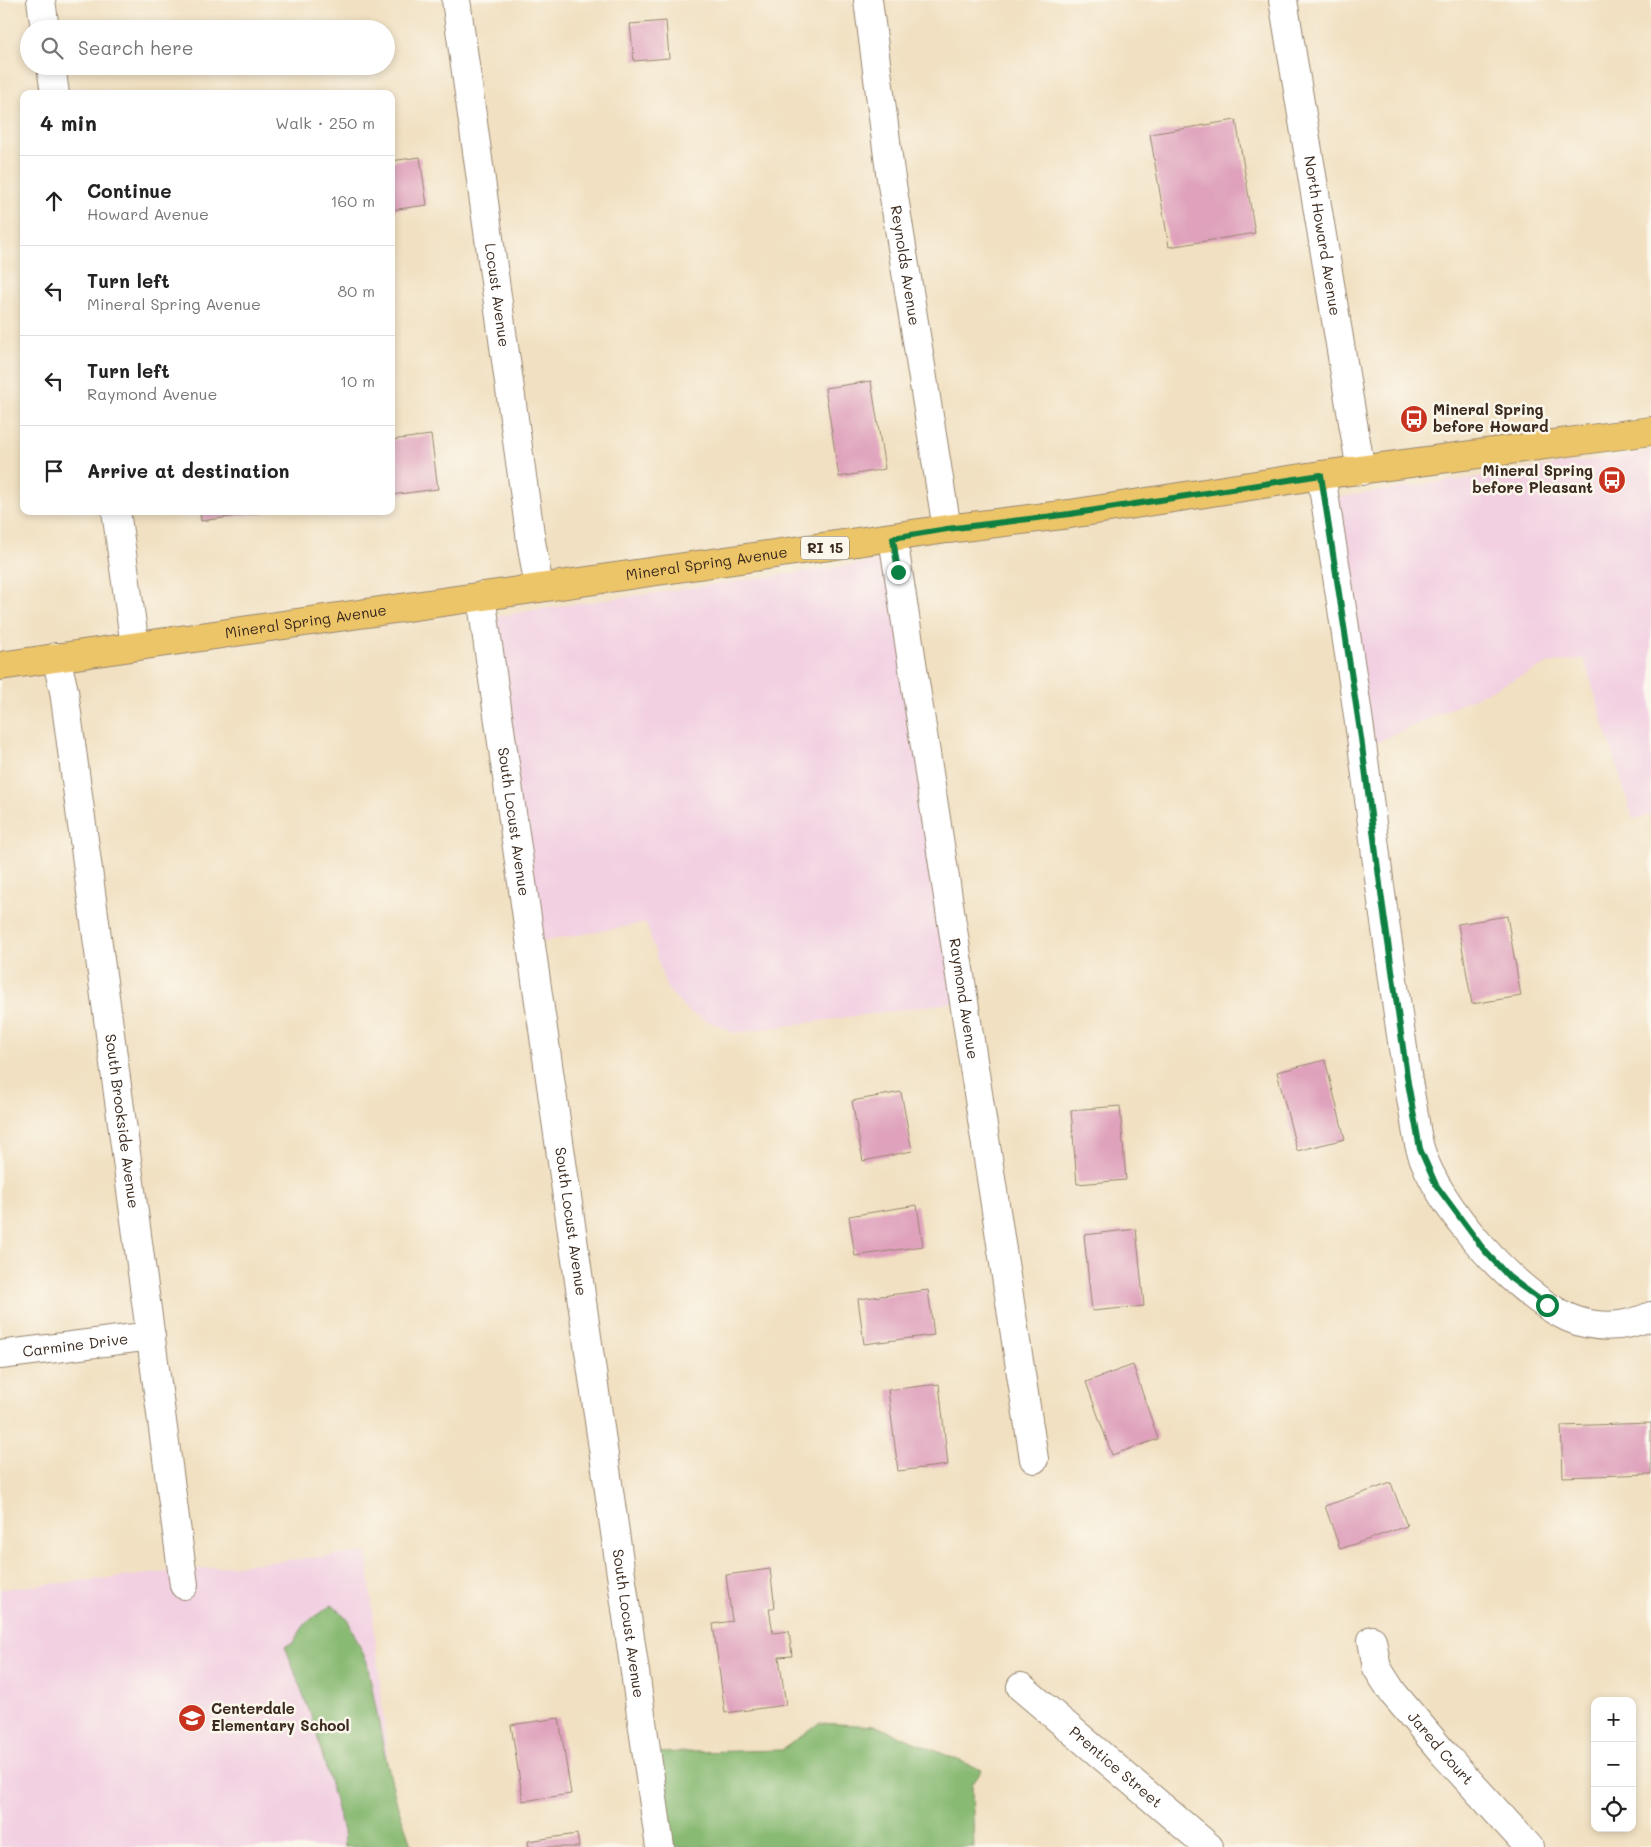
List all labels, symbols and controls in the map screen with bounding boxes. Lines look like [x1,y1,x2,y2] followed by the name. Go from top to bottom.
[20,20,395,75] search box
[38,34,66,62] icon: search
[78,35,194,60] text: Search here
[40,109,97,136] text: 4 min
[275,112,375,133] text: Walk · 250 m
[1300,154,1346,317] street label: North Howard Avenue
[87,178,172,203] text: Continue
[40,187,68,215] icon: ahead
[330,190,375,211] text: 160 m
[87,203,209,224] text: Howard Avenue
[886,204,925,327] street label: Reynolds Avenue
[481,242,515,348] street label: Locust Avenue
[87,268,170,293] text: Turn left
[40,277,68,305] icon: left
[338,280,375,301] text: 80 m
[87,293,261,314] text: Mineral Spring Avenue
[87,358,170,383] text: Turn left
[40,367,68,395] icon: left
[340,370,375,391] text: 10 m
[87,383,217,404] text: Raymond Avenue
[1433,399,1549,436] place label: Mineral Spring before Howard
[1399,404,1429,434] bus stop icon: Mineral Spring before Howard
[40,457,68,485] icon: arrive
[87,458,290,483] text: Arrive at destination
[1472,460,1593,497] place label: Mineral Spring before Pleasant
[1597,465,1627,495] bus stop icon: Mineral Spring before Pleasant
[801,536,849,560] road number: RI 15
[624,541,789,584] street label: Mineral Spring Avenue
[887,561,910,584] route end
[223,599,388,642] street label: Mineral Spring Avenue
[494,746,535,897] street label: South Locust Avenue
[945,937,984,1060] street label: Raymond Avenue
[101,1033,144,1209] street label: South Brookside Avenue
[551,1146,592,1297] street label: South Locust Avenue
[1536,1294,1559,1317] route start
[21,1328,129,1361] street label: Carmine Drive
[608,1548,650,1699] street label: South Locust Avenue
[1591,1697,1636,1832] map controls
[1591,1697,1636,1742] button: +
[211,1698,350,1735] place label: Centerdale Elementary School
[177,1703,207,1733] school or university icon: Centerdale Elementary School
[1404,1707,1478,1789] street label: Jared Court
[1065,1721,1167,1812] street label: Prentice Street
[1591,1742,1636,1787] button: −
[1591,1787,1636,1832] button: locate

